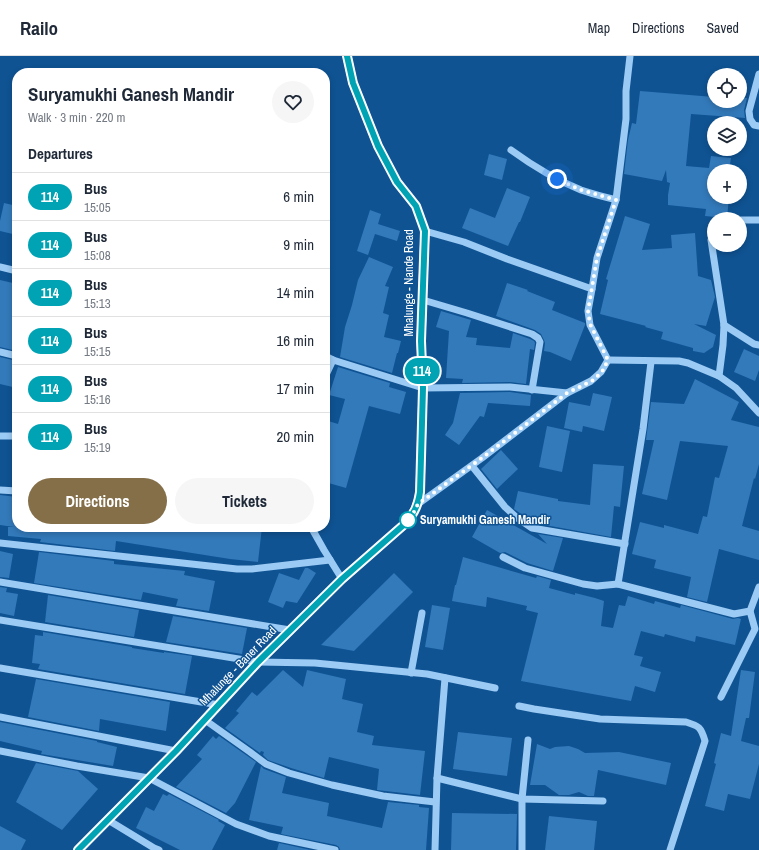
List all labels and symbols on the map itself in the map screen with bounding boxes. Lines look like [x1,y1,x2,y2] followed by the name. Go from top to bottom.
[547,169,567,189] your location
[401,229,417,337] street label: Mhalunge - Nande Road
[399,358,445,384] line badge: 114
[399,511,417,529] marker: Suryamukhi Ganesh Mandir
[420,512,550,528] place label: Suryamukhi Ganesh Mandir
[196,623,280,709] street label: Mhalunge - Baner Road

